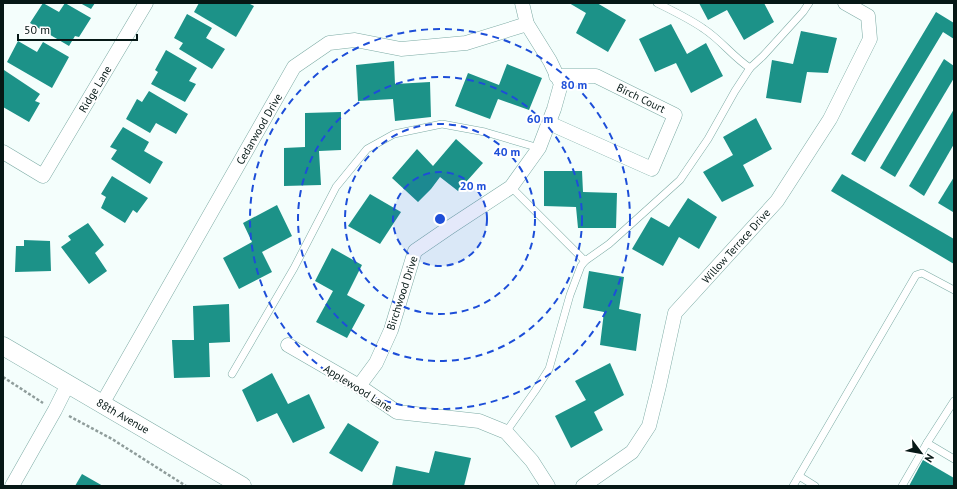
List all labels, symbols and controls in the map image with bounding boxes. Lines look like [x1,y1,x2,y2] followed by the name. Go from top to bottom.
[18,16,137,42] scale bar
[24,22,50,37] text: 50 m
[76,63,115,115] street label: Ridge Lane
[561,77,587,92] text: 80 m
[614,80,668,116] street label: Birch Court
[233,91,285,167] street label: Cedarwood Drive
[527,111,553,126] text: 60 m
[494,144,520,159] text: 40 m
[460,178,486,193] text: 20 m
[699,205,774,286] street label: Willow Terrace Drive
[433,212,447,226] centre of rings
[383,254,421,332] street label: Birchwood Drive
[321,361,395,415] street label: Applewood Lane
[94,395,152,437] street label: 88th Avenue
[901,433,941,473] north arrow
[922,452,937,465] text: N

